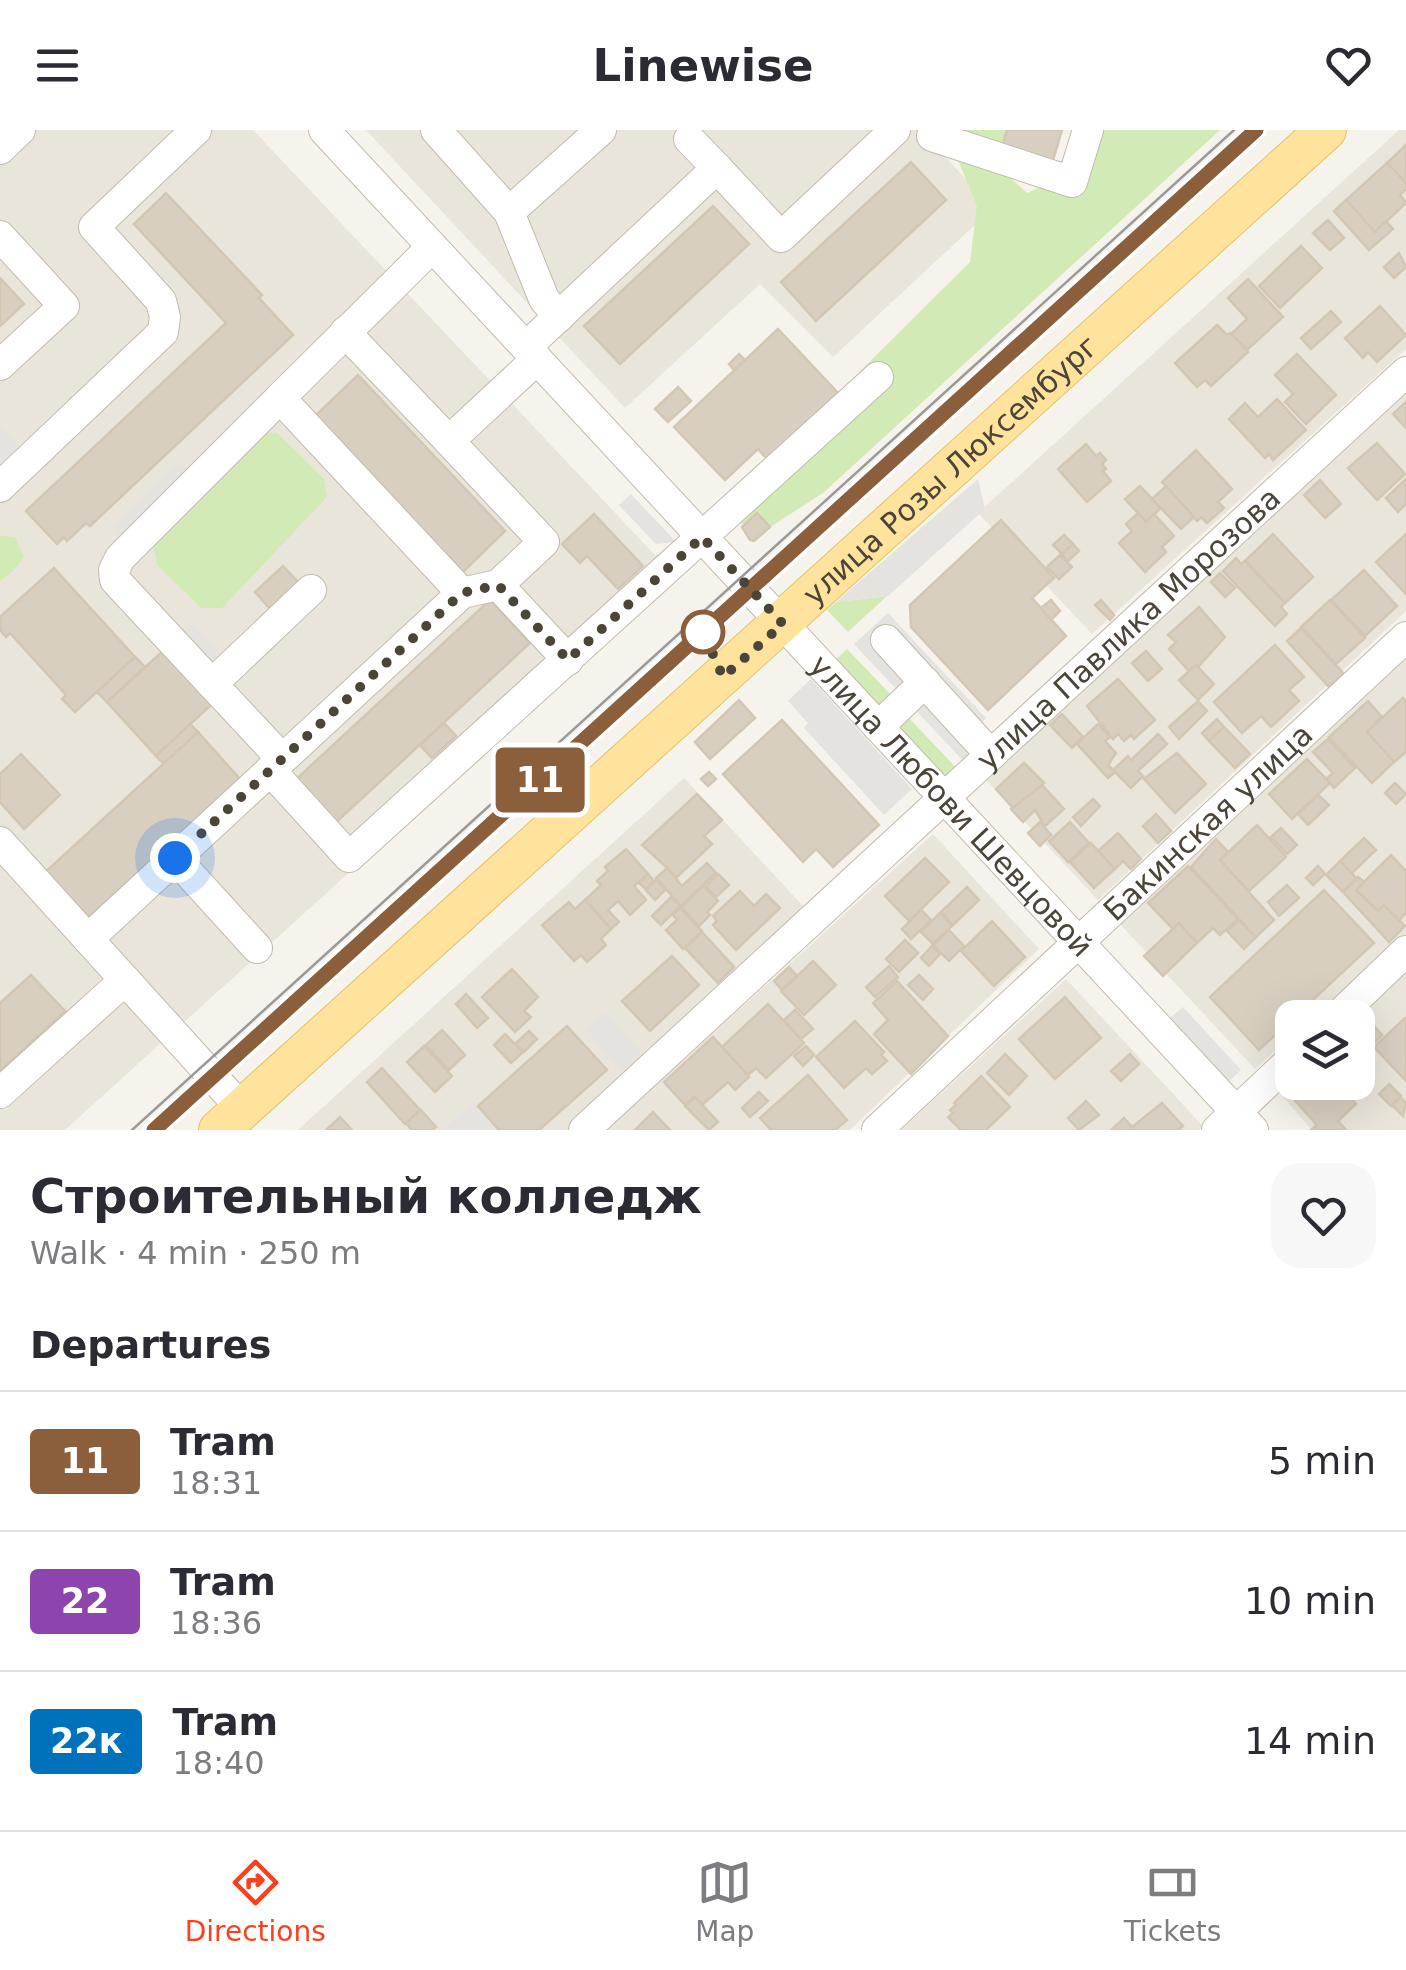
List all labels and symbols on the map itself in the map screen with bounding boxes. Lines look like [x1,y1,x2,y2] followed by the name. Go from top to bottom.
[795,328,1105,612] street label: улица Розы Люксембург
[969,480,1287,777] street label: улица Павлика Морозова
[682,611,724,653] unlabelled marker
[803,647,1100,964] street label: улица Любови Шевцовой
[1096,716,1319,927] street label: Бакинская улица
[495,748,585,812] line badge: 11
[150,833,200,883] your location

